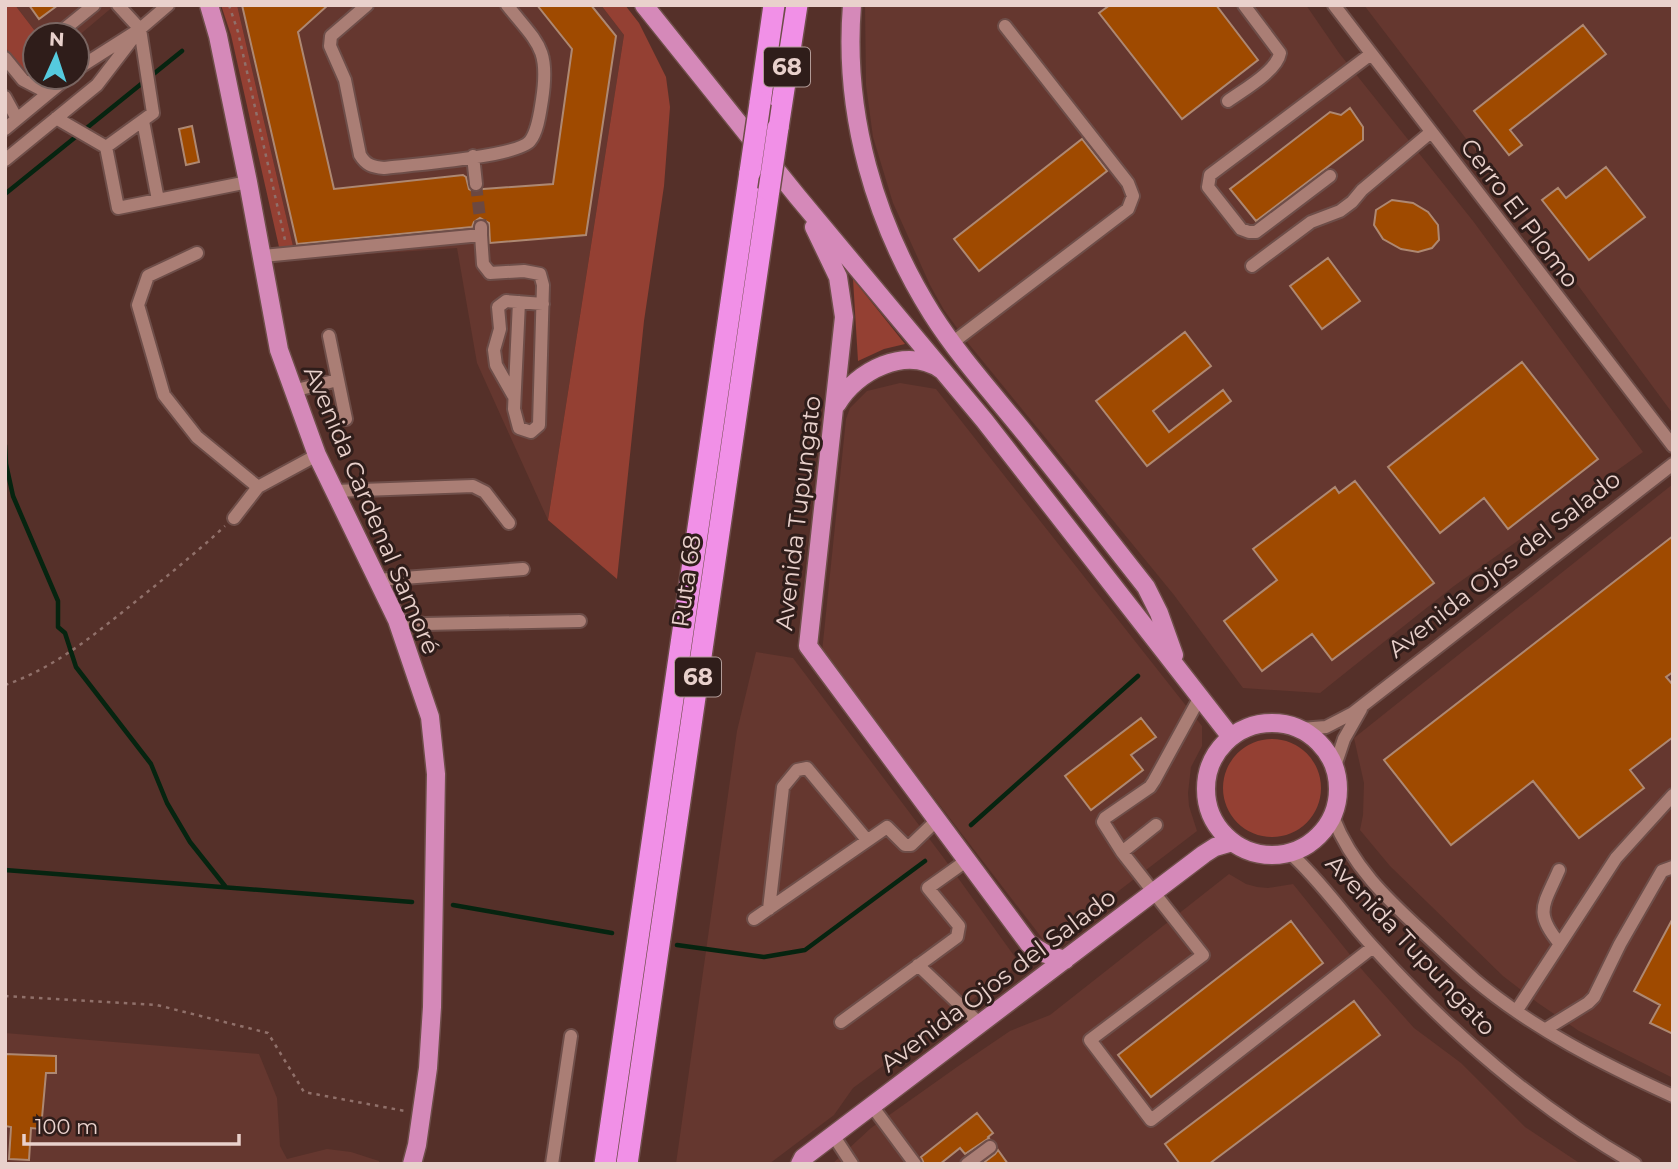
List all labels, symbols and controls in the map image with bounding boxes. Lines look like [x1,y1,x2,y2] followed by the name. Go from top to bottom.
[21,21,91,91] north arrow
[49,28,65,51] text: N
[764,48,810,86] road number: 68
[1455,133,1585,293] street label: Cerro El Plomo
[298,361,446,659] street label: Avenida Cardenal Samoré
[769,394,827,632] street label: Avenida Tupungato
[1382,464,1626,664] street label: Avenida Ojos del Salado
[665,533,707,629] street label: Ruta 68
[675,657,721,696] road number: 68
[1320,849,1502,1041] street label: Avenida Tupungato
[875,882,1121,1078] street label: Avenida Ojos del Salado
[24,1102,240,1146] scale bar
[35,1114,98,1139] text: 100 m

